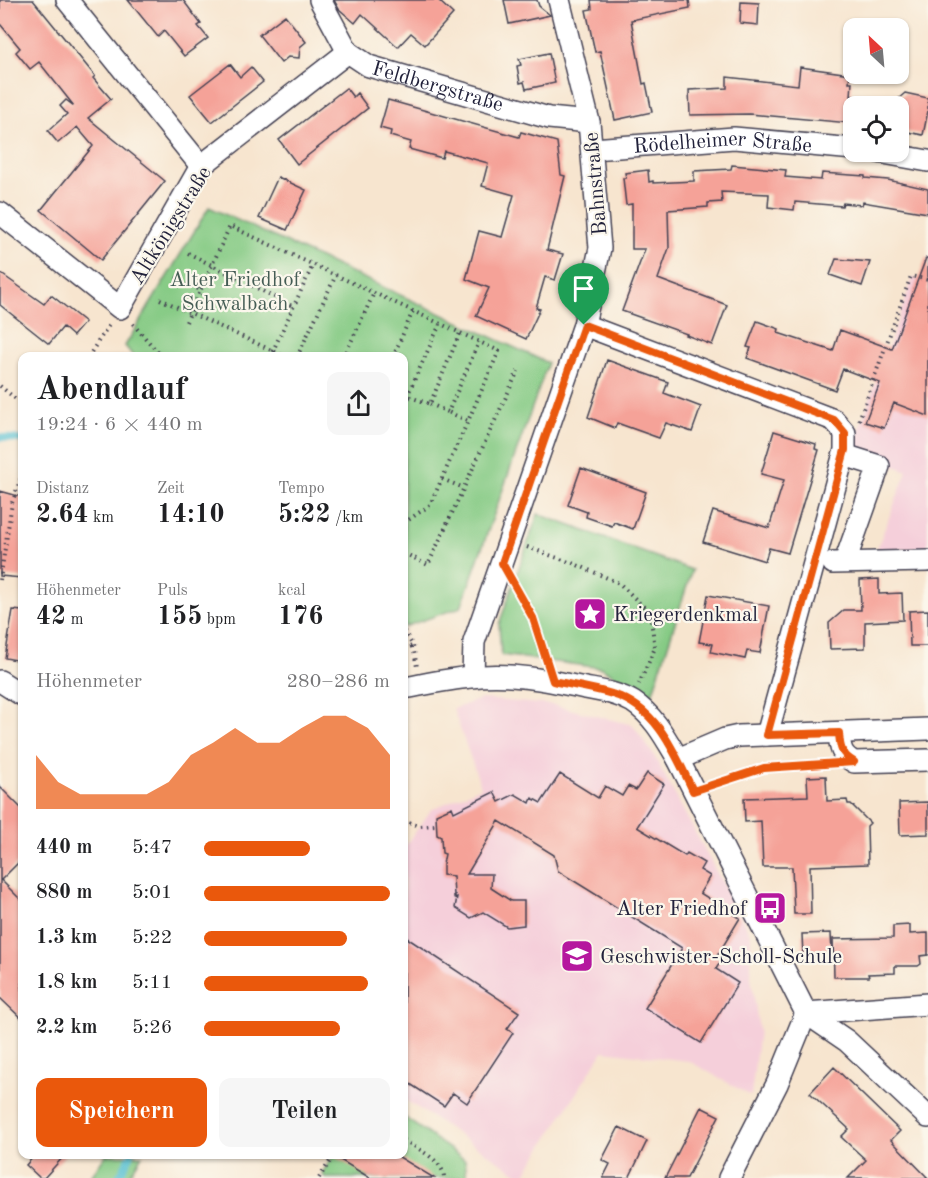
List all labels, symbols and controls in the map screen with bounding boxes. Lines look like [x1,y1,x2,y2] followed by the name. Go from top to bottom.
[843,18,909,84] north arrow
[843,18,909,162] map controls
[369,58,506,116] street label: Feldbergstraße
[843,96,909,162] button: locate
[632,129,813,158] street label: Rödelheimer Straße
[582,131,611,236] street label: Bahnstraße
[127,163,216,289] street label: Altkönigstraße
[558,263,609,325] pin
[169,270,302,315] park label: Alter Friedhof Schwalbach
[567,272,600,305] icon: arrive
[327,372,390,435] button: share
[36,374,187,407] text: Abendlauf
[36,415,203,435] text: 19:24 · 6 × 440 m
[36,481,89,497] text: Distanz
[157,481,185,497] text: Zeit
[278,481,325,497] text: Tempo
[36,502,89,528] text: 2.64
[157,502,225,528] text: 14:10
[278,502,331,528] text: 5:22
[89,510,114,526] text: km
[331,510,363,526] text: /km
[36,583,121,599] text: Höhenmeter
[157,583,188,599] text: Puls
[278,583,306,599] text: kcal
[572,596,608,632] place icon: Kriegerdenkmal
[36,604,66,630] text: 42
[157,604,202,630] text: 155
[278,604,323,630] text: 176
[613,605,758,626] place label: Kriegerdenkmal
[66,612,83,628] text: m
[202,612,236,628] text: bpm
[36,672,142,692] text: Höhenmeter
[287,672,390,692] text: 280–286 m
[36,838,92,858] text: 440 m
[132,838,172,858] text: 5:47
[36,883,92,903] text: 880 m
[132,883,172,903] text: 5:01
[752,890,788,926] bus stop icon: Alter Friedhof
[616,899,748,920] place label: Alter Friedhof
[36,928,98,948] text: 1.3 km
[132,928,172,948] text: 5:22
[559,938,595,974] school or university icon: Geschwister-Scholl-Schule
[600,947,842,968] place label: Geschwister-Scholl-Schule
[36,973,98,993] text: 1.8 km
[132,973,172,993] text: 5:11
[36,1018,98,1038] text: 2.2 km
[132,1018,172,1038] text: 5:26
[36,1078,207,1147] button: Speichern
[219,1078,390,1147] button: Teilen

